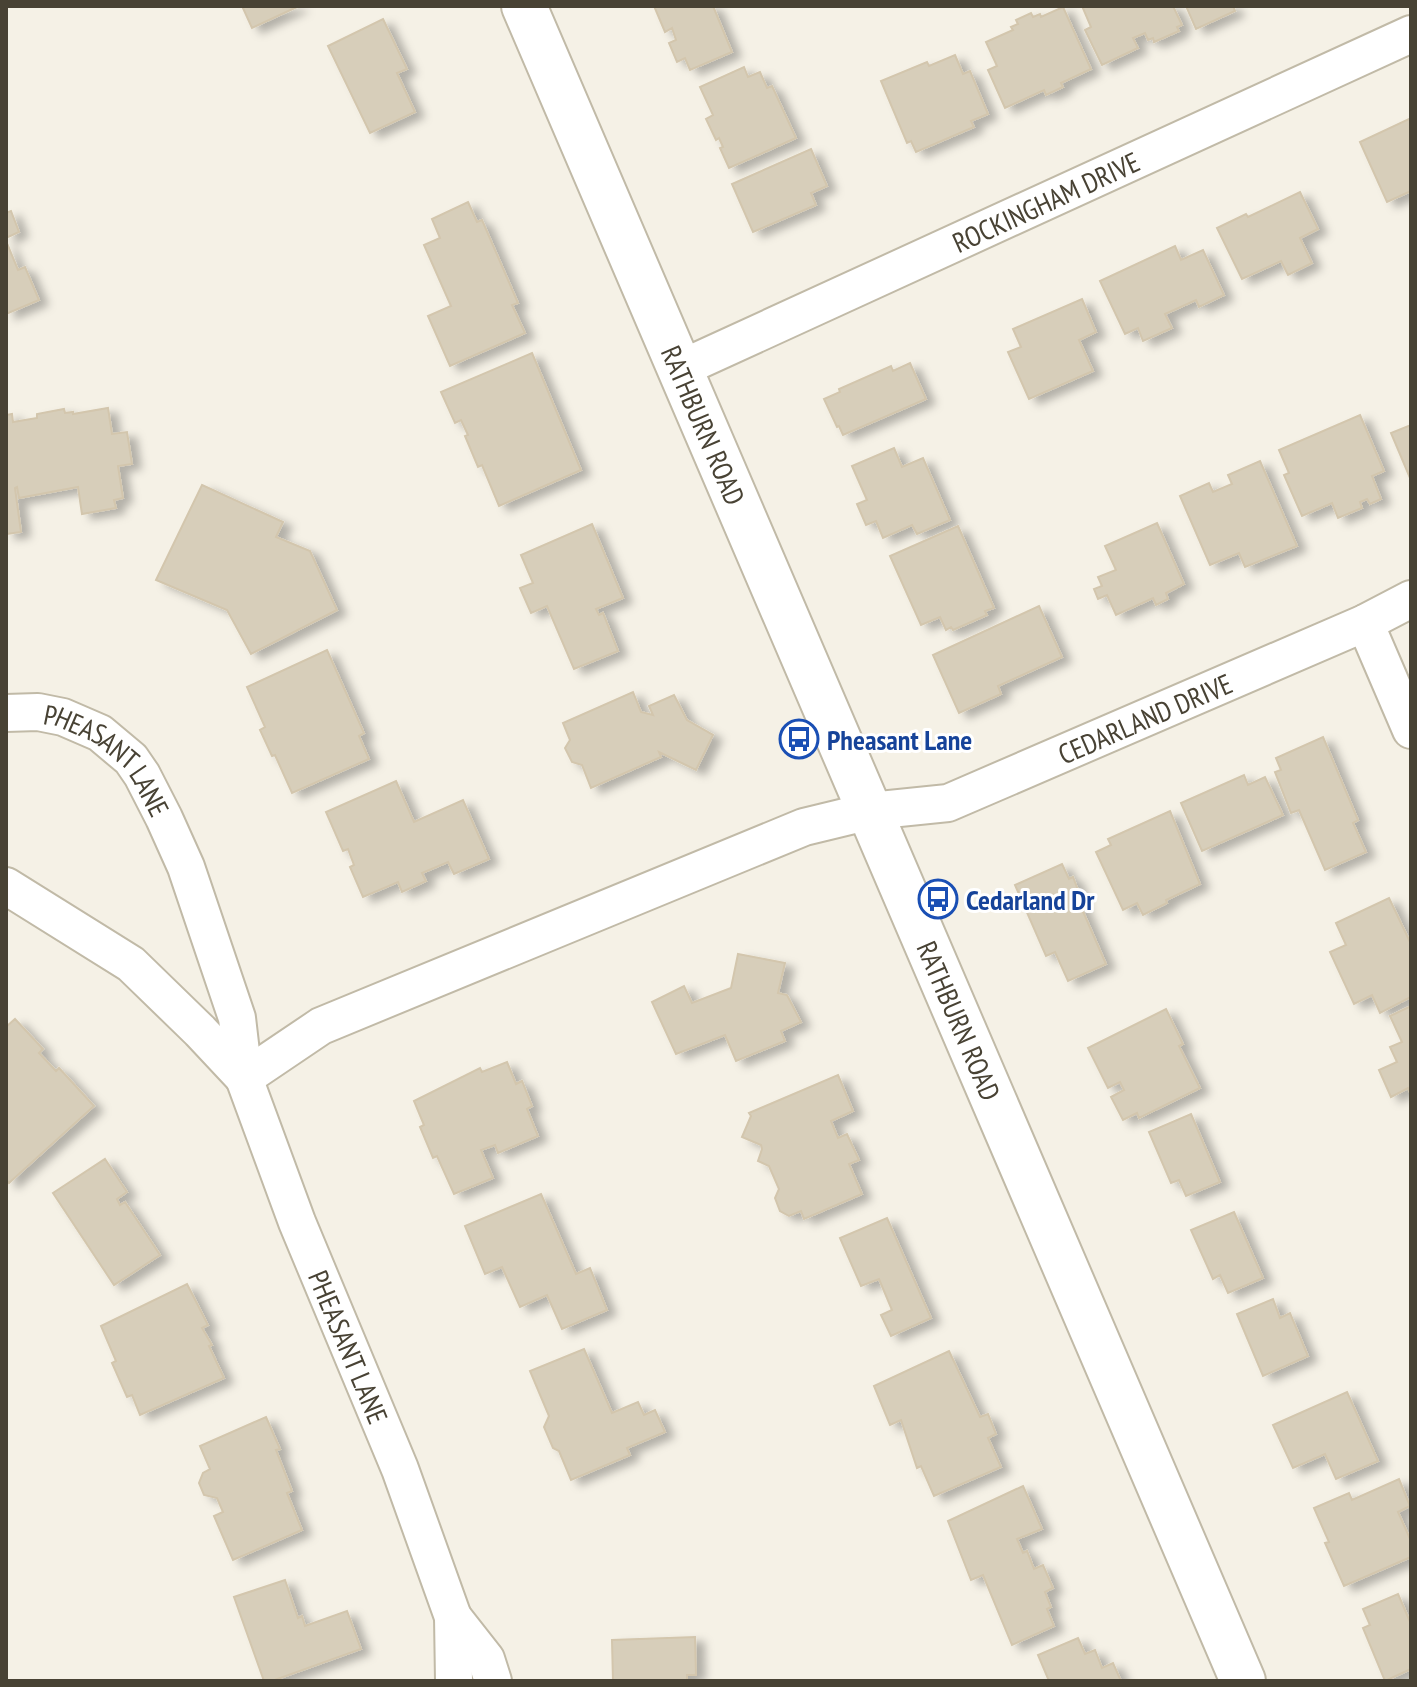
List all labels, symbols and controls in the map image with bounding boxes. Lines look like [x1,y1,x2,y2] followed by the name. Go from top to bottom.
[946,143,1145,260] street label: ROCKINGHAM DRIVE
[653,340,754,510] street label: RATHBURN ROAD
[1052,664,1238,772] street label: CEDARLAND DRIVE
[41,695,178,822] street label: PHEASANT LANE
[778,718,820,760] bus stop icon: Pheasant Lane
[827,721,972,758] place label: Pheasant Lane
[917,878,959,920] bus stop icon: Cedarland Dr
[966,881,1095,918] place label: Cedarland Dr
[909,935,1010,1106] street label: RATHBURN ROAD
[301,1264,397,1429] street label: PHEASANT LANE

